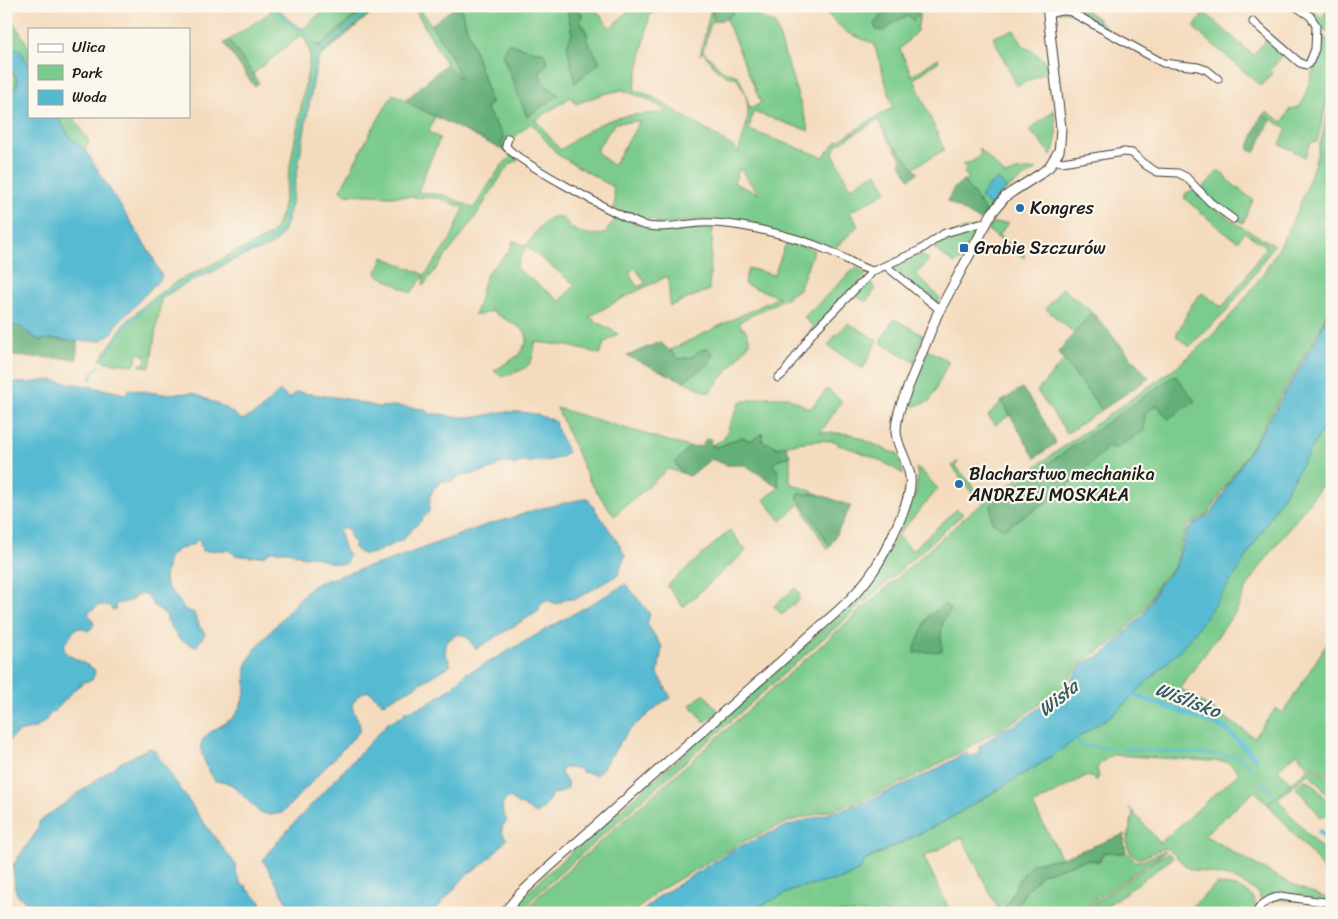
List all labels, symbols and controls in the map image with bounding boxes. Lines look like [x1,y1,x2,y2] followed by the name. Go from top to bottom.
[28,28,190,118] legend
[72,34,106,60] text: Ulica
[72,60,103,86] text: Park
[72,84,107,110] text: Woda
[1030,192,1095,224] place label: Kongres
[1014,202,1026,214] marker: Kongres
[974,232,1106,264] place label: Grabie Szczurów
[958,242,970,254] marker: Grabie Szczurów
[968,458,1155,511] place label: Blacharstwo mechanika ANDRZEJ MOSKAŁA
[953,478,965,490] marker: Blacharstwo mechanika ANDRZEJ MOSKAŁA
[1030,670,1088,725] water label: Wisła
[1151,672,1227,728] water label: Wiślisko

